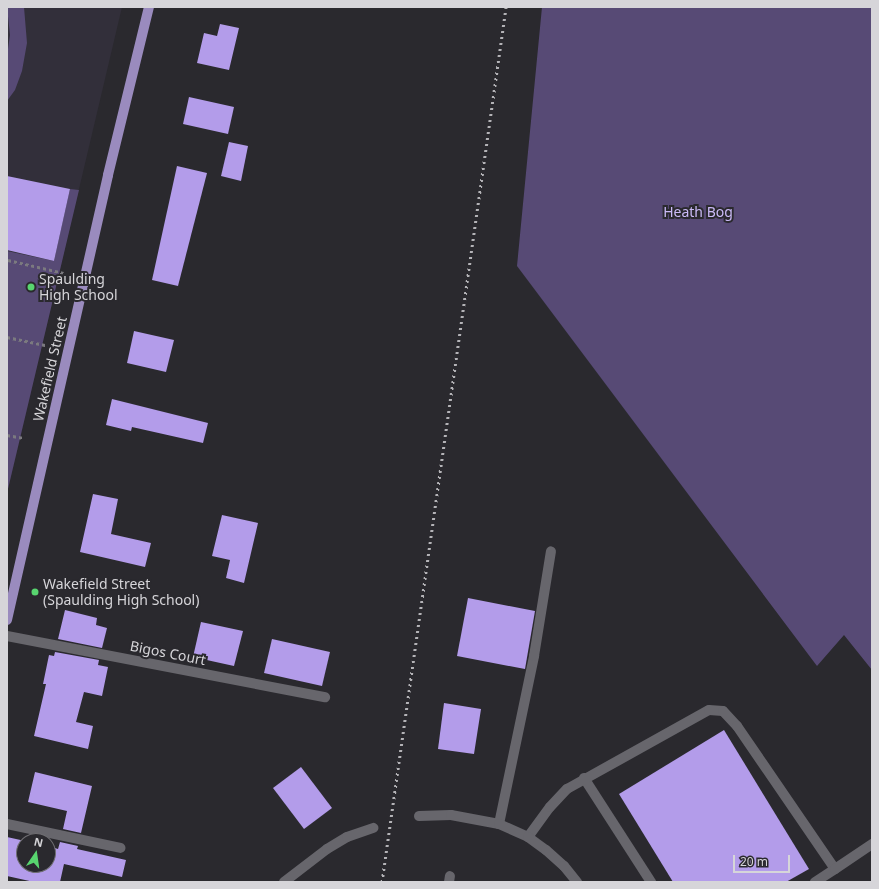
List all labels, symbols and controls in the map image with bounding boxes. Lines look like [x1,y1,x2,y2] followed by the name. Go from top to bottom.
[663,204,733,220] park label: Heath Bog
[39,271,117,304] place label: Spaulding High School
[26,282,36,292] marker: Spaulding High School
[30,315,70,423] street label: Wakefield Street
[43,576,199,608] place label: Wakefield Street (Spaulding High School)
[30,587,40,597] marker: Wakefield Street (Spaulding High School)
[129,637,207,669] street label: Bigos Court
[16,833,56,873] north arrow
[33,833,45,850] text: N
[735,847,792,873] scale bar
[740,853,768,870] text: 20 m

